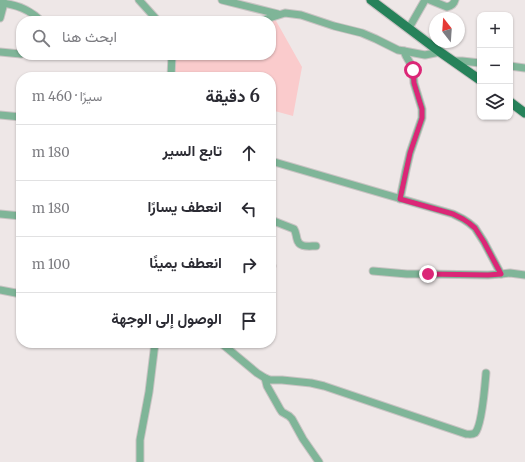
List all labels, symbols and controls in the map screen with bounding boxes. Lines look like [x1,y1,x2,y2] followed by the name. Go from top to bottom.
[429,12,465,48] north arrow
[477,12,513,120] map controls
[477,12,513,48] button: +
[16,16,276,60] search box
[30,27,52,49] icon: search
[62,27,117,46] text: ابحث هنا
[477,48,513,84] button: −
[404,61,422,79] route start
[477,84,513,120] button: layers
[205,85,260,107] text: 6 دقيقة
[32,88,102,105] text: سيرًا · 460 m
[163,141,222,160] text: تابع السير
[238,142,260,164] icon: ahead
[32,144,70,161] text: 180 m
[147,197,222,216] text: انعطف يسارًا
[238,198,260,220] icon: left
[32,200,70,217] text: 180 m
[149,253,222,272] text: انعطف يمينًا
[238,254,260,276] icon: right
[32,256,70,273] text: 100 m
[419,265,437,283] route end
[111,309,222,328] text: الوصول إلى الوجهة
[238,310,260,332] icon: arrive

